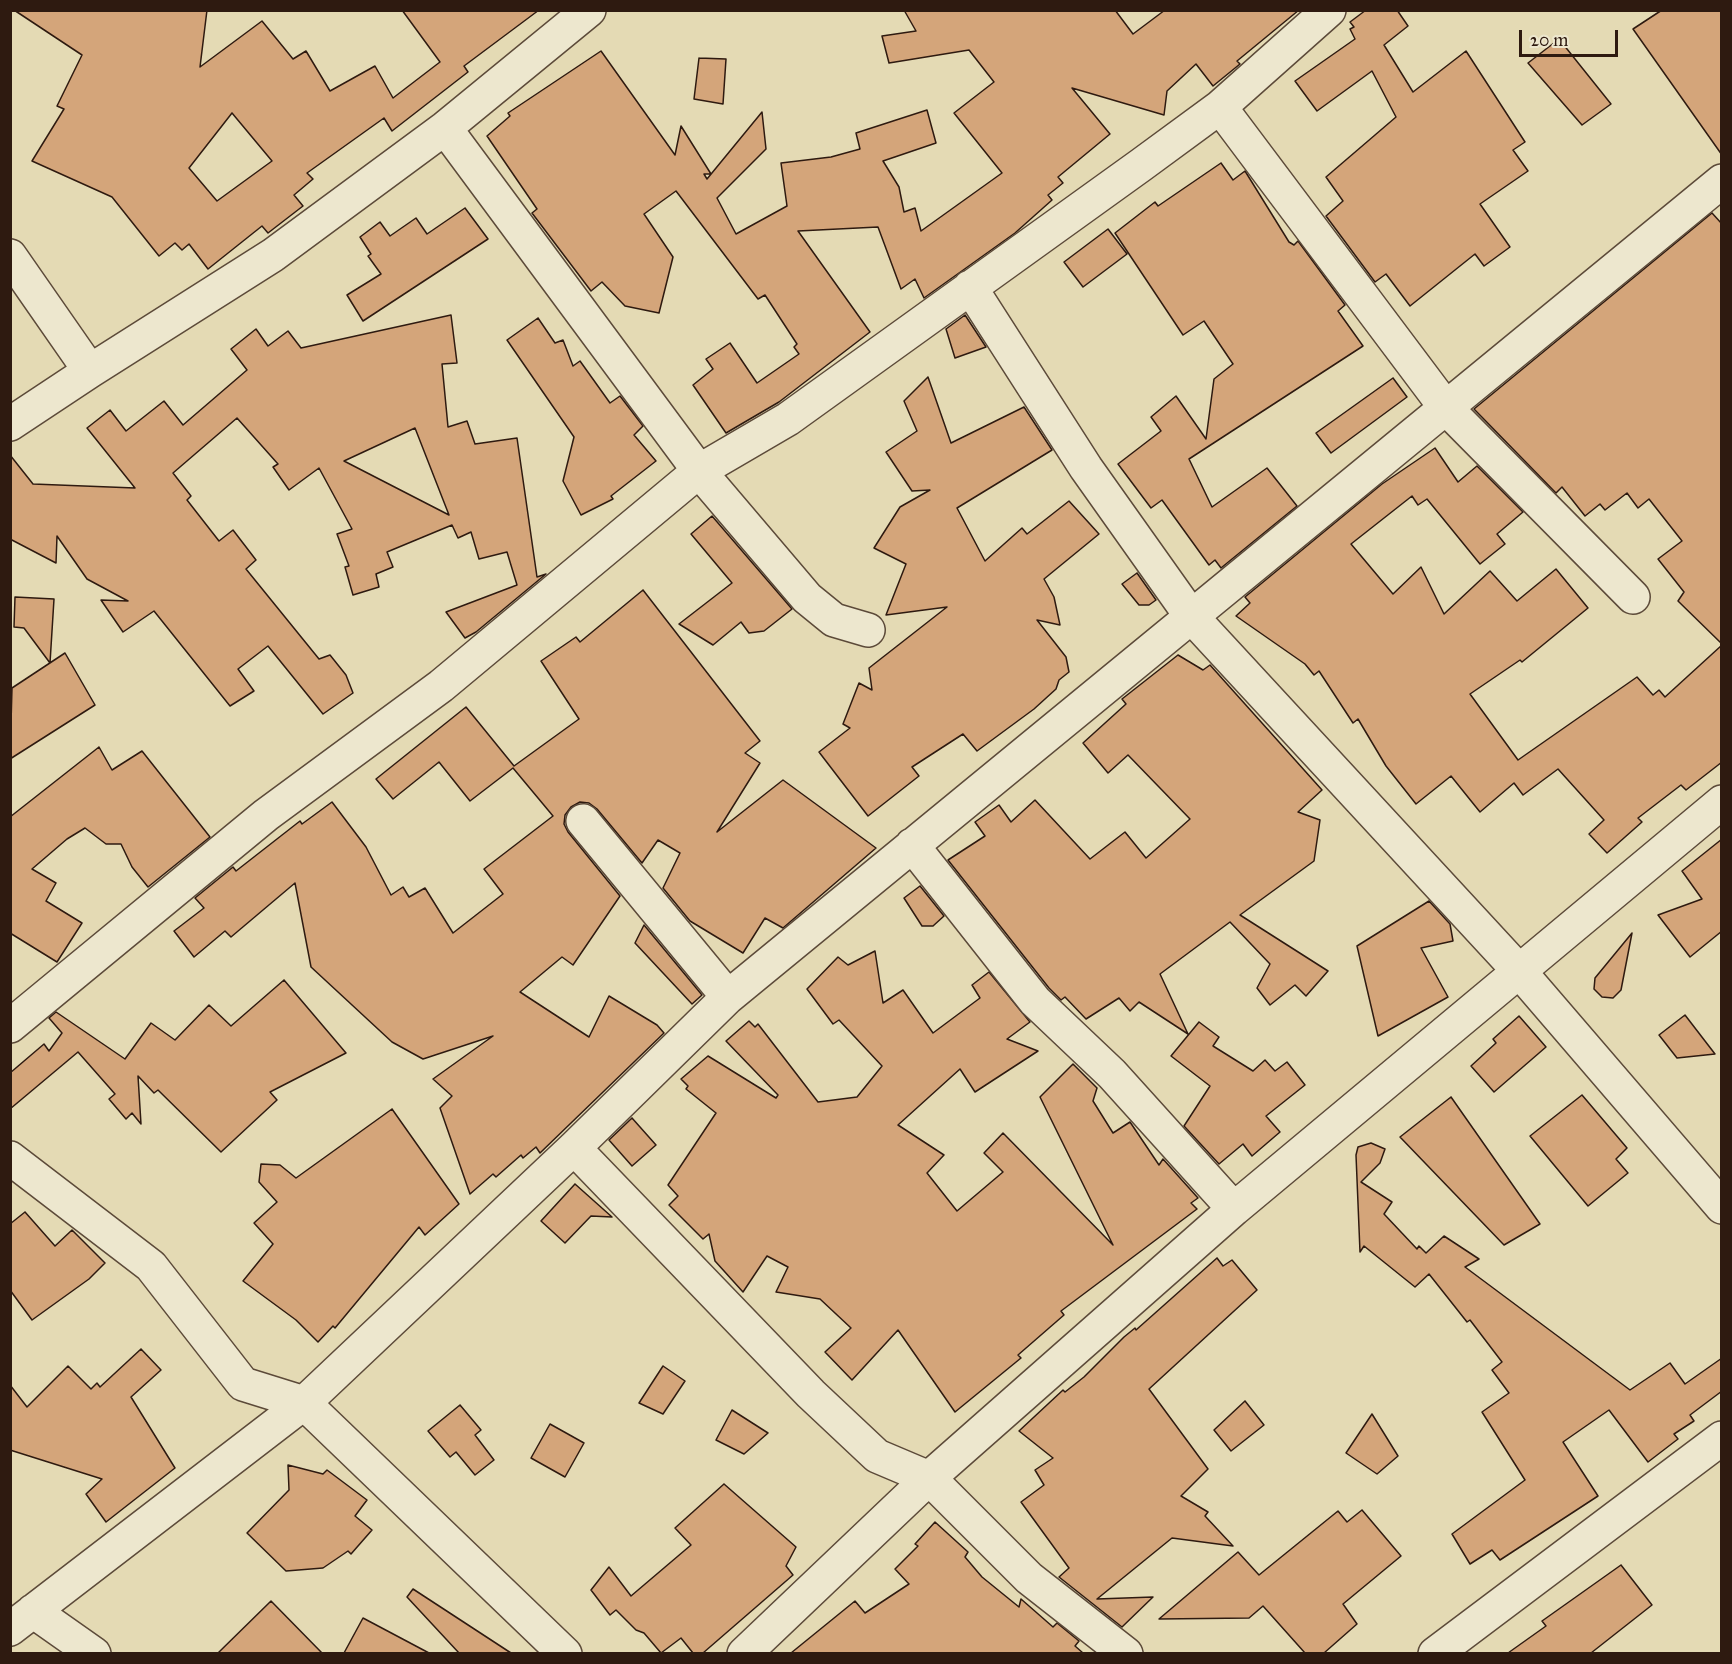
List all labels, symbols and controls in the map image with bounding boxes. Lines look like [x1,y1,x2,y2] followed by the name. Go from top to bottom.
[1522,18,1621,56] scale bar
[1530,29,1568,51] text: 20 m

